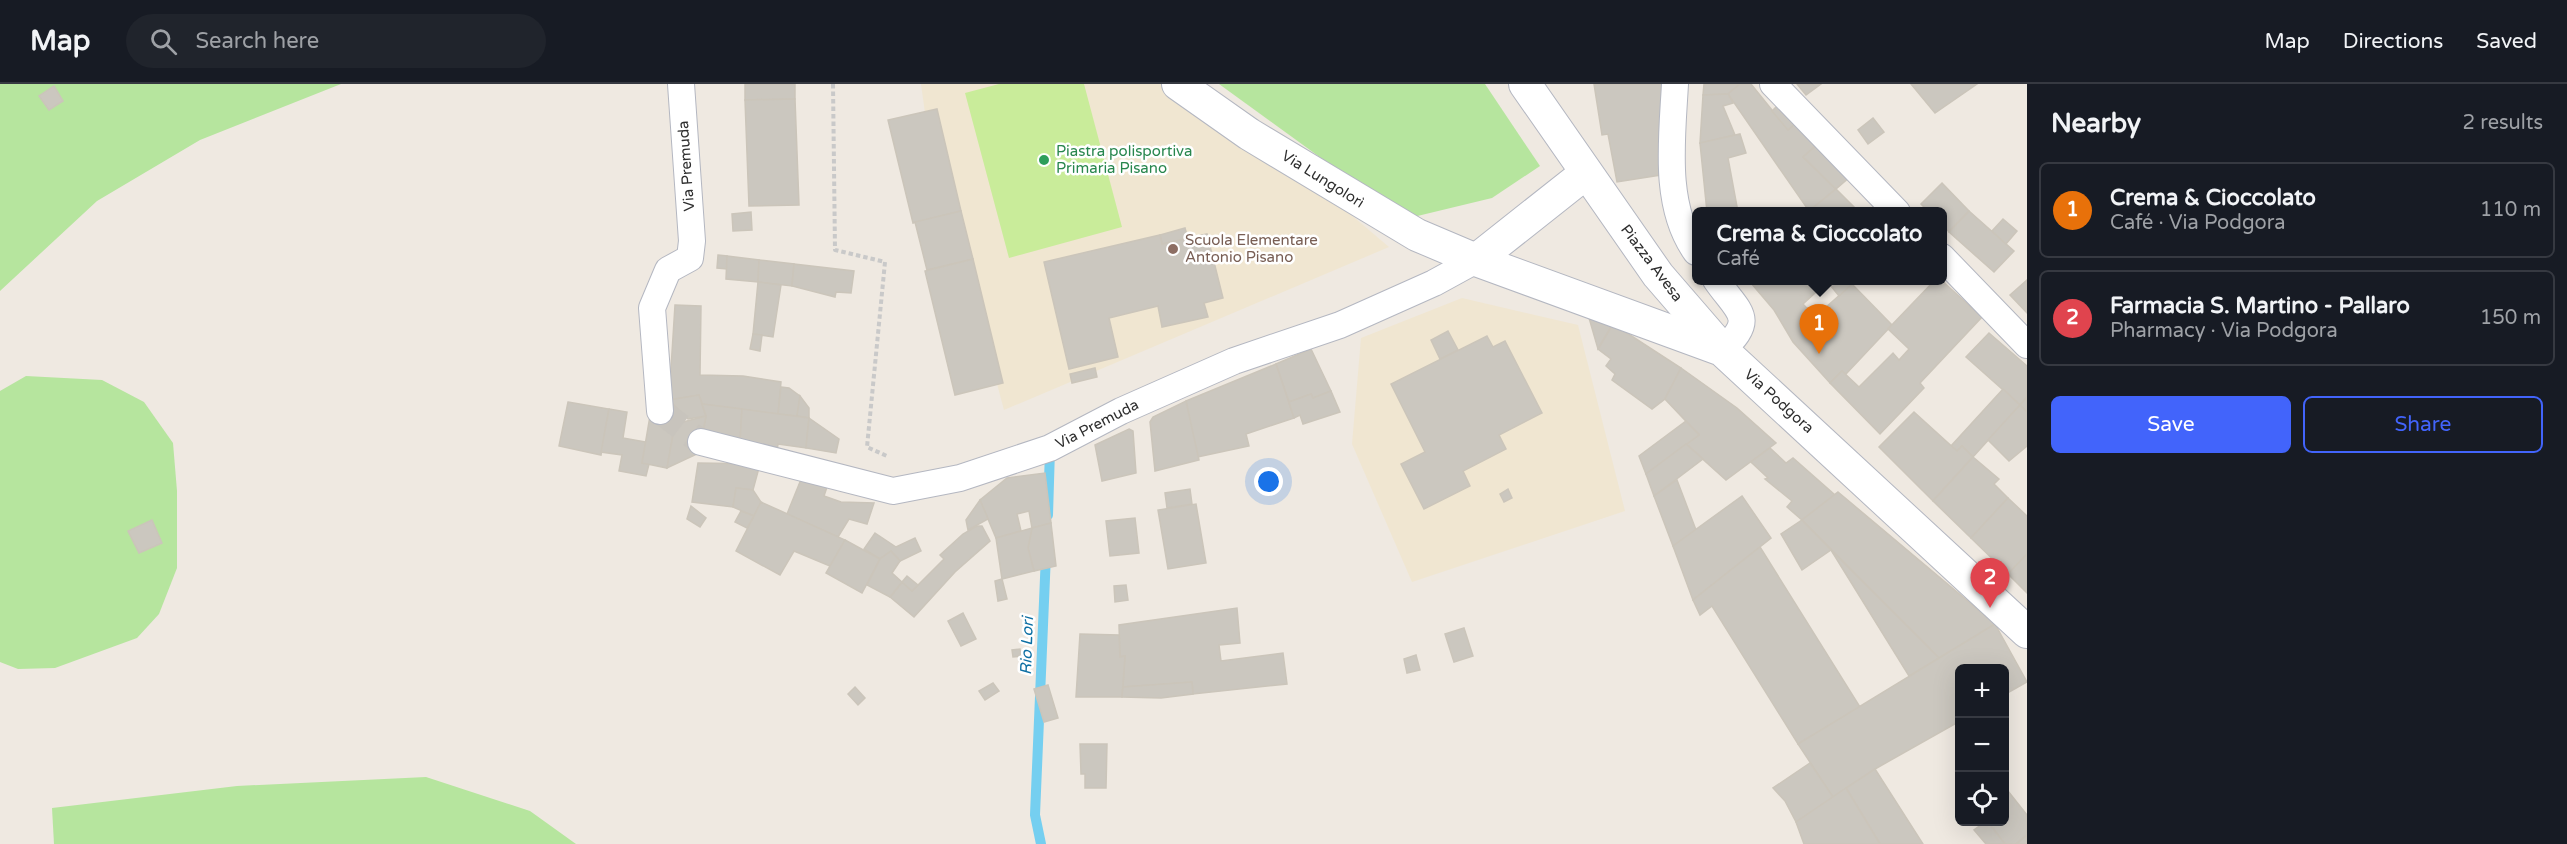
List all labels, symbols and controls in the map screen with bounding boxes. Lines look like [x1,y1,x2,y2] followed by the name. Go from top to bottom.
[126,14,546,68] search box
[30,24,90,58] text: Map
[147,25,180,58] icon: search
[195,28,319,54] text: Search here
[2264,29,2310,54] text: Map
[2343,29,2443,54] text: Directions
[2476,29,2537,54] text: Saved
[2051,108,2141,139] text: Nearby
[2463,111,2543,135] text: 2 results
[674,120,698,212] street label: Via Premuda
[1056,142,1192,177] place label: Piastra polisportiva Primaria Pisano
[1278,146,1368,212] street label: Via Lungolorì
[1037,153,1051,167] marker: Piastra polisportiva Primaria Pisano
[2110,185,2316,211] text: Crema & Cioccolato
[2066,198,2079,222] text: 1
[2480,198,2541,222] text: 110 m
[1692,207,1947,285] popup
[2110,211,2286,235] text: Café · Via Podgora
[1617,221,1687,305] street label: Piazza Avesa
[1717,221,1922,247] text: Crema & Cioccolato
[1185,231,1318,266] place label: Scuola Elementare Antonio Pisano
[1166,242,1180,256] marker: Scuola Elementare Antonio Pisano
[1717,247,1760,271] text: Café
[2110,293,2410,319] text: Farmacia S. Martino - Pallaro
[1800,304,1838,354] pin: 1
[2066,306,2079,330] text: 2
[2480,306,2541,330] text: 150 m
[2110,319,2338,343] text: Pharmacy · Via Podgora
[1740,365,1818,437] street label: Via Podgora
[1052,395,1142,453] street label: Via Premuda
[2051,396,2291,453] button: Save
[2303,396,2543,453] button: Share
[1254,467,1283,496] your location
[1970,558,2010,608] pin: 2
[1016,614,1038,675] water label: Rio Lori
[1955,664,2009,826] map controls
[1955,664,2009,718] button: +
[1955,718,2009,772] button: −
[1955,772,2009,826] button: locate

